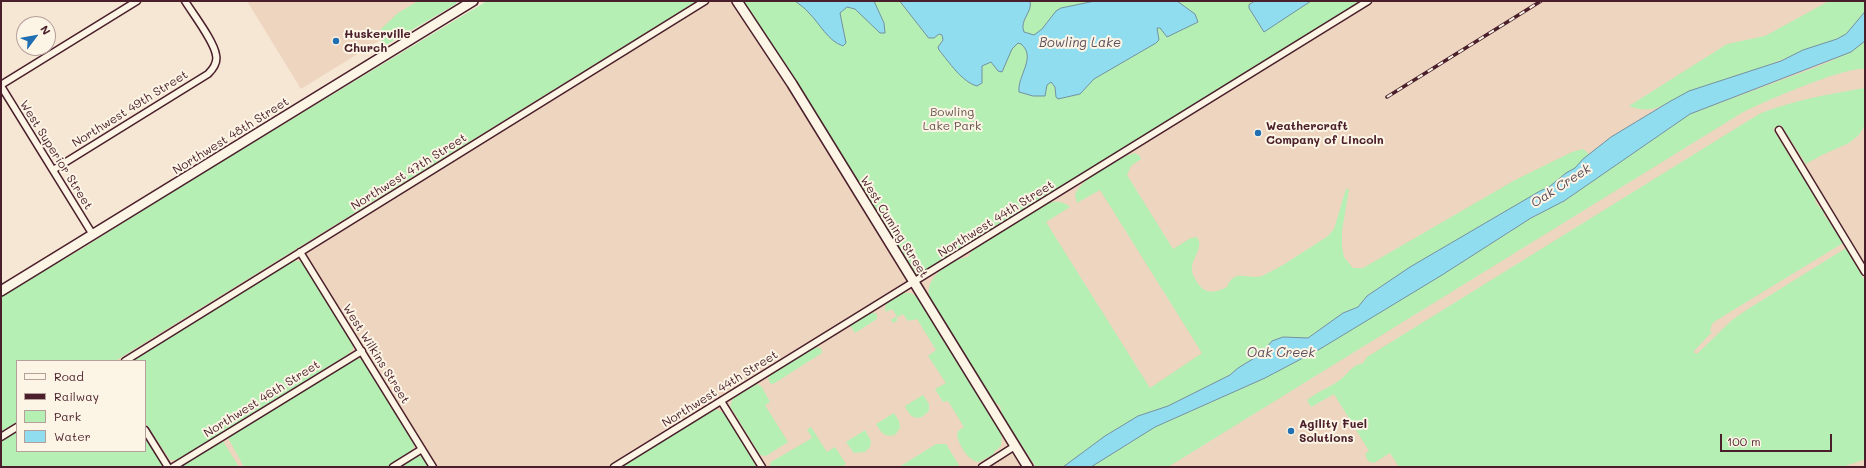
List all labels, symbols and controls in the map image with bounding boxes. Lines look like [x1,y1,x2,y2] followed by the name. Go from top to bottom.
[16,16,56,56] north arrow
[37,22,54,37] text: N
[344,27,411,55] place label: Huskerville Church
[1039,35,1121,51] water label: Bowling Lake
[331,36,341,46] marker: Huskerville Church
[69,67,191,151] street label: Northwest 49th Street
[170,94,292,178] street label: Northwest 48th Street
[17,98,95,212] street label: West Superior Street
[923,105,981,133] park label: Bowling Lake Park
[1266,119,1384,147] place label: Weathercraft Company of Lincoln
[1253,128,1263,138] marker: Weathercraft Company of Lincoln
[349,131,469,213] street label: Northwest 47th Street
[1528,161,1594,211] water label: Oak Creek
[857,174,931,280] street label: West Cuming Street
[935,177,1057,261] street label: Northwest 44th Street
[340,302,412,406] street label: West Wilkins Street
[1247,345,1315,361] water label: Oak Creek
[659,347,781,431] street label: Northwest 44th Street
[201,357,323,441] street label: Northwest 46th Street
[16,360,146,452] legend
[54,368,84,384] text: Road
[54,388,99,404] text: Railway
[54,408,81,424] text: Park
[1299,417,1367,445] place label: Agility Fuel Solutions
[1286,426,1296,436] marker: Agility Fuel Solutions
[1722,426,1834,452] scale bar
[54,428,91,444] text: Water
[1727,433,1761,449] text: 100 m

